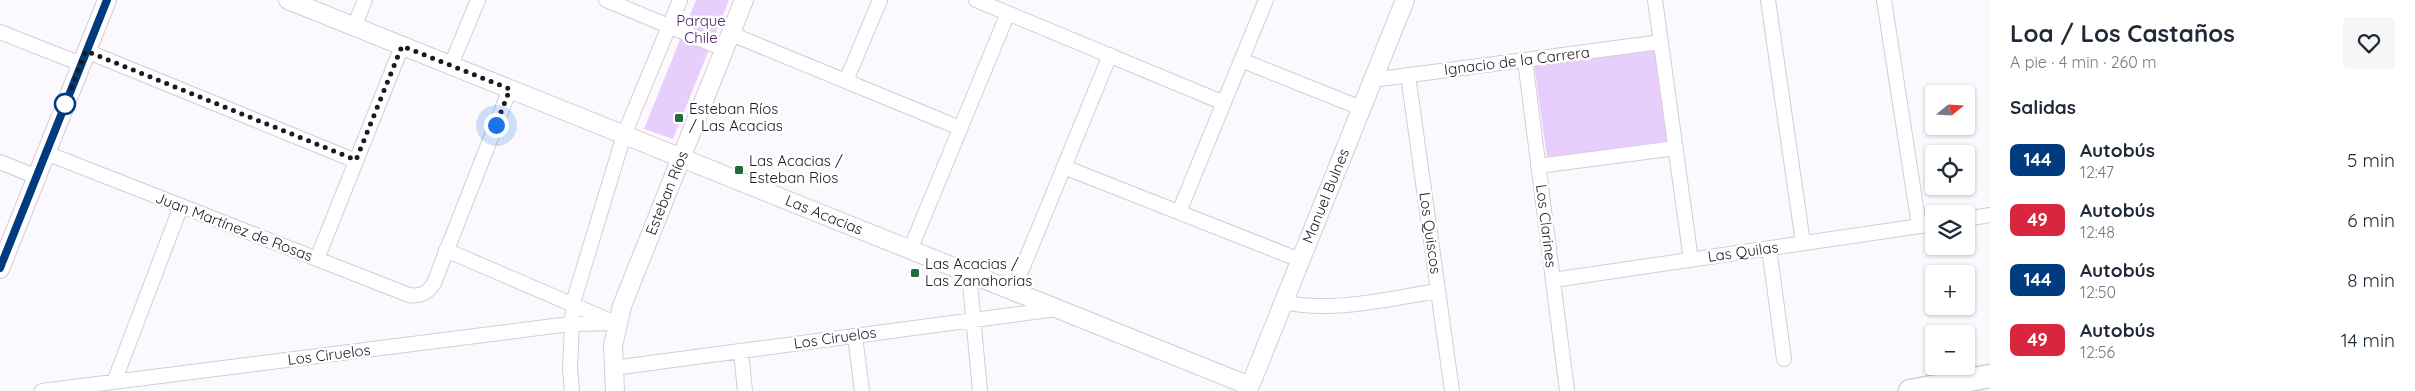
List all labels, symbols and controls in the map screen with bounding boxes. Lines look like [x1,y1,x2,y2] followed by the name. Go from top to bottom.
[676,11,726,47] park label: Parque Chile
[2343,17,2395,69] button: heart
[2010,18,2235,48] text: Loa / Los Castaños
[1443,42,1591,79] street label: Ignacio de la Carrera
[2010,52,2157,72] text: A pie · 4 min · 260 m
[1925,85,1975,135] north arrow
[1925,85,1975,375] map controls
[54,93,76,115] unlabelled marker
[2010,95,2076,119] text: Salidas
[689,99,783,135] place label: Esteban Ríos / Las Acacias
[673,112,685,124] marker: Esteban Ríos / Las Acacias
[484,113,509,138] your location
[2080,138,2155,162] text: Autobús
[1925,145,1975,195] button: locate
[1298,146,1353,246] street label: Manuel Bulnes
[641,148,692,238] street label: Esteban Ríos
[2023,148,2052,171] text: 144
[2347,148,2395,172] text: 5 min
[749,151,843,187] place label: Las Acacias / Esteban Rios
[2080,162,2114,182] text: 12:47
[733,164,745,176] marker: Las Acacias / Esteban Rios
[1532,183,1561,269] street label: Los Clarines
[153,188,316,265] street label: Juan Martínez de Rosas
[783,190,866,239] street label: Las Acacias
[1415,191,1446,275] street label: Los Quiscos
[2080,198,2155,222] text: Autobús
[1925,205,1975,255] button: layers
[2027,208,2048,231] text: 49
[2347,208,2395,232] text: 6 min
[2080,222,2115,242] text: 12:48
[1706,237,1779,266] street label: Las Quilas
[925,254,1032,290] place label: Las Acacias / Las Zanahorias
[2080,258,2155,282] text: Autobús
[1925,265,1975,315] button: +
[909,267,921,279] marker: Las Acacias / Las Zanahorias
[2023,268,2052,291] text: 144
[2347,268,2395,292] text: 8 min
[2080,282,2116,302] text: 12:50
[2080,318,2155,342] text: Autobús
[792,322,878,353] street label: Los Ciruelos
[1925,325,1975,375] button: −
[2027,328,2048,351] text: 49
[2341,328,2395,352] text: 14 min
[286,340,371,369] street label: Los Ciruelos
[2080,342,2115,362] text: 12:56

